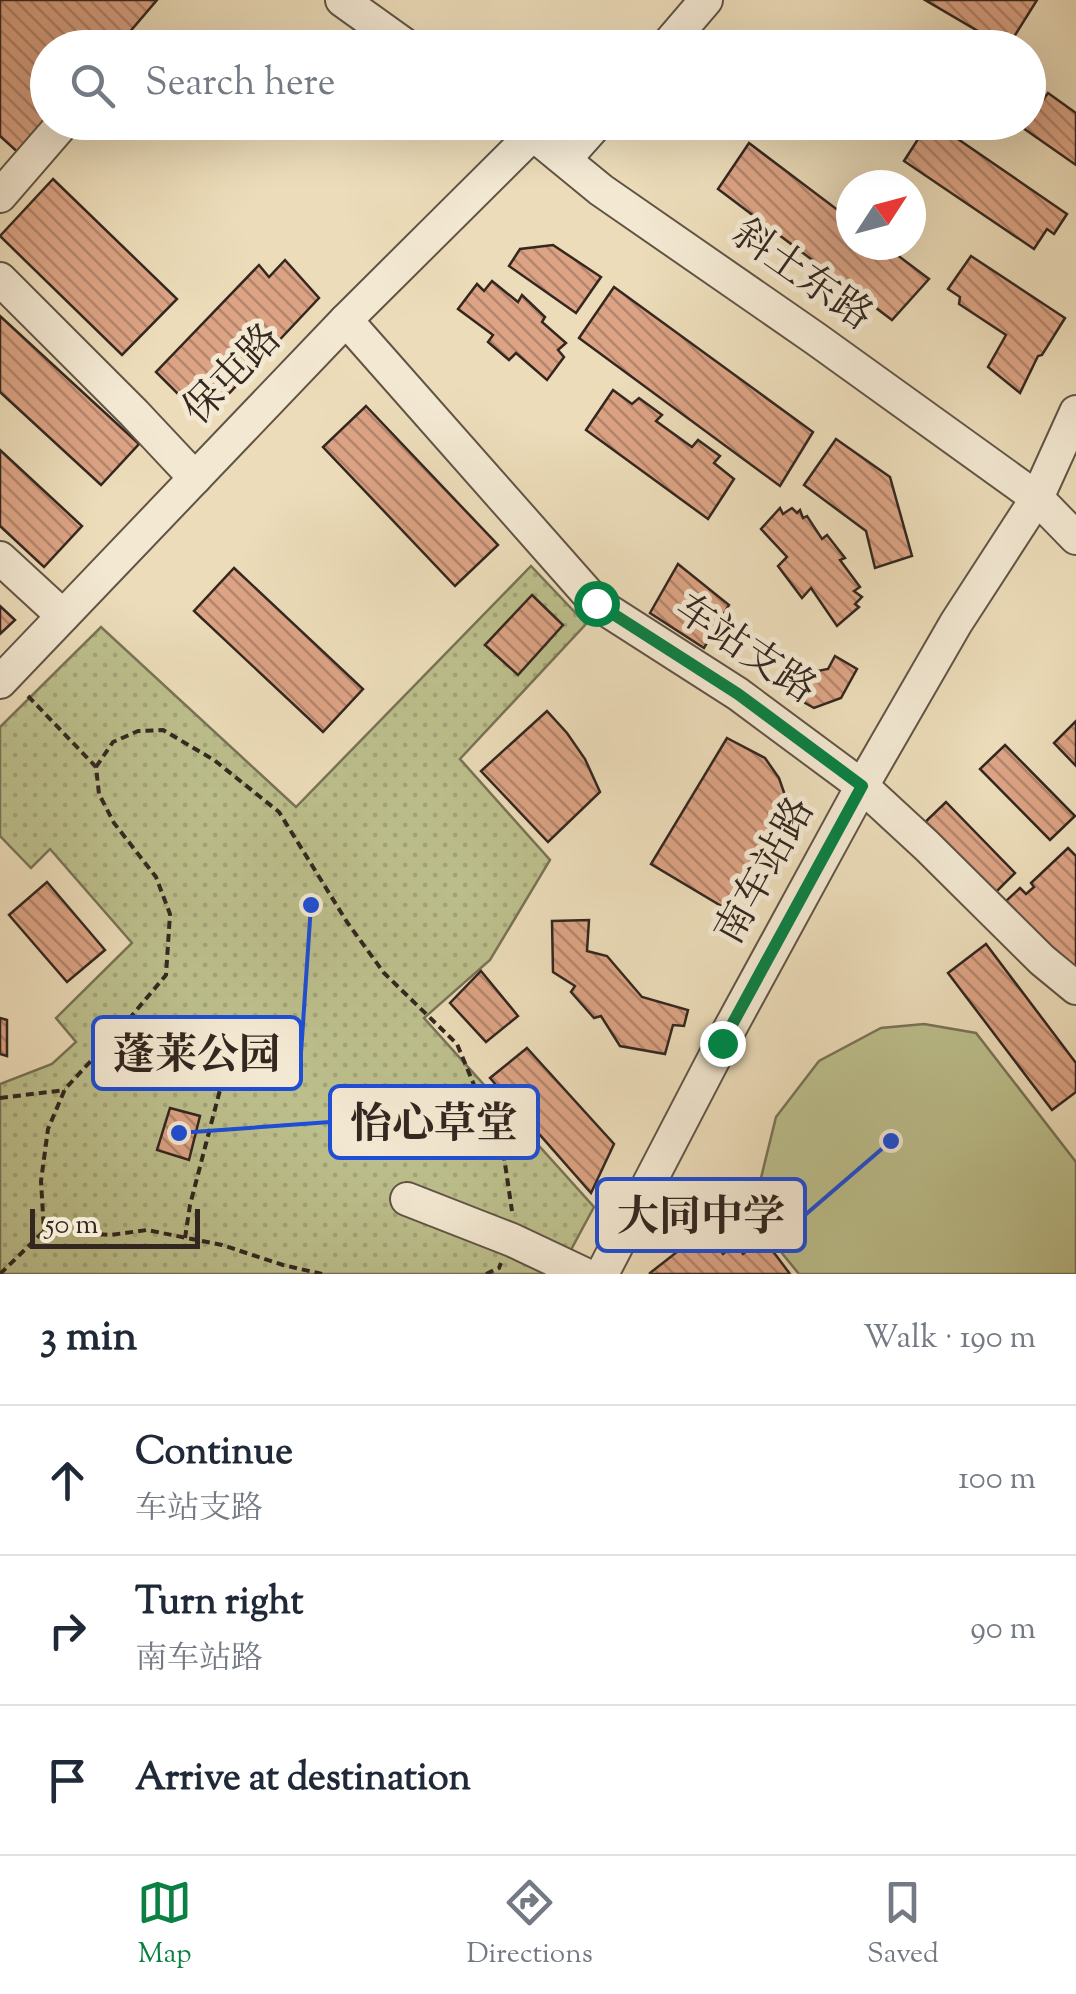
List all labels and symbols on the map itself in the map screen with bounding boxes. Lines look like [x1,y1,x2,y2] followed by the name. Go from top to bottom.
[836,170,926,260] north arrow
[719,208,883,346] street label: 斜土东路
[172,313,296,439] street label: 保屯路
[574,581,620,627] route start
[662,583,826,719] street label: 车站支路
[703,788,831,956] street label: 南车站路
[93,1017,301,1089] callout: 蓬莱公园
[700,1021,746,1067] route end
[113,1028,281,1088] text: 蓬莱公园
[330,1086,538,1158] callout: 怡心草堂
[350,1097,518,1157] text: 怡心草堂
[597,1179,805,1251] callout: 大同中学
[617,1190,785,1250] text: 大同中学
[30,1204,200,1248] scale bar

